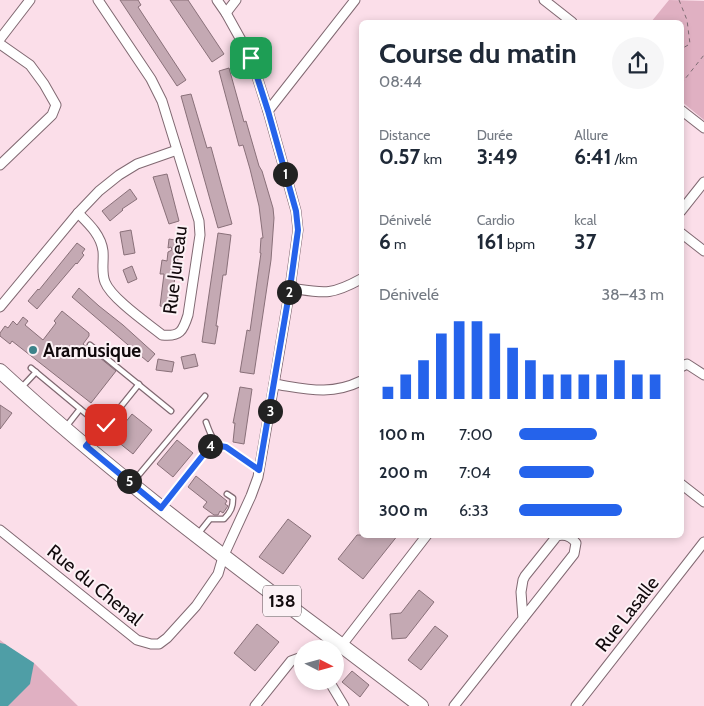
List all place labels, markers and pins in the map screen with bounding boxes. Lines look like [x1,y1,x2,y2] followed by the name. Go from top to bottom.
[230,37,272,79] pin
[272,162,298,186] pin: 1
[276,280,302,304] pin: 2
[43,339,141,362] place label: Aramusique
[27,344,39,356] marker: Aramusique
[258,398,282,424] pin: 3
[85,404,127,446] pin
[198,434,222,458] pin: 4
[116,468,142,494] pin: 5

